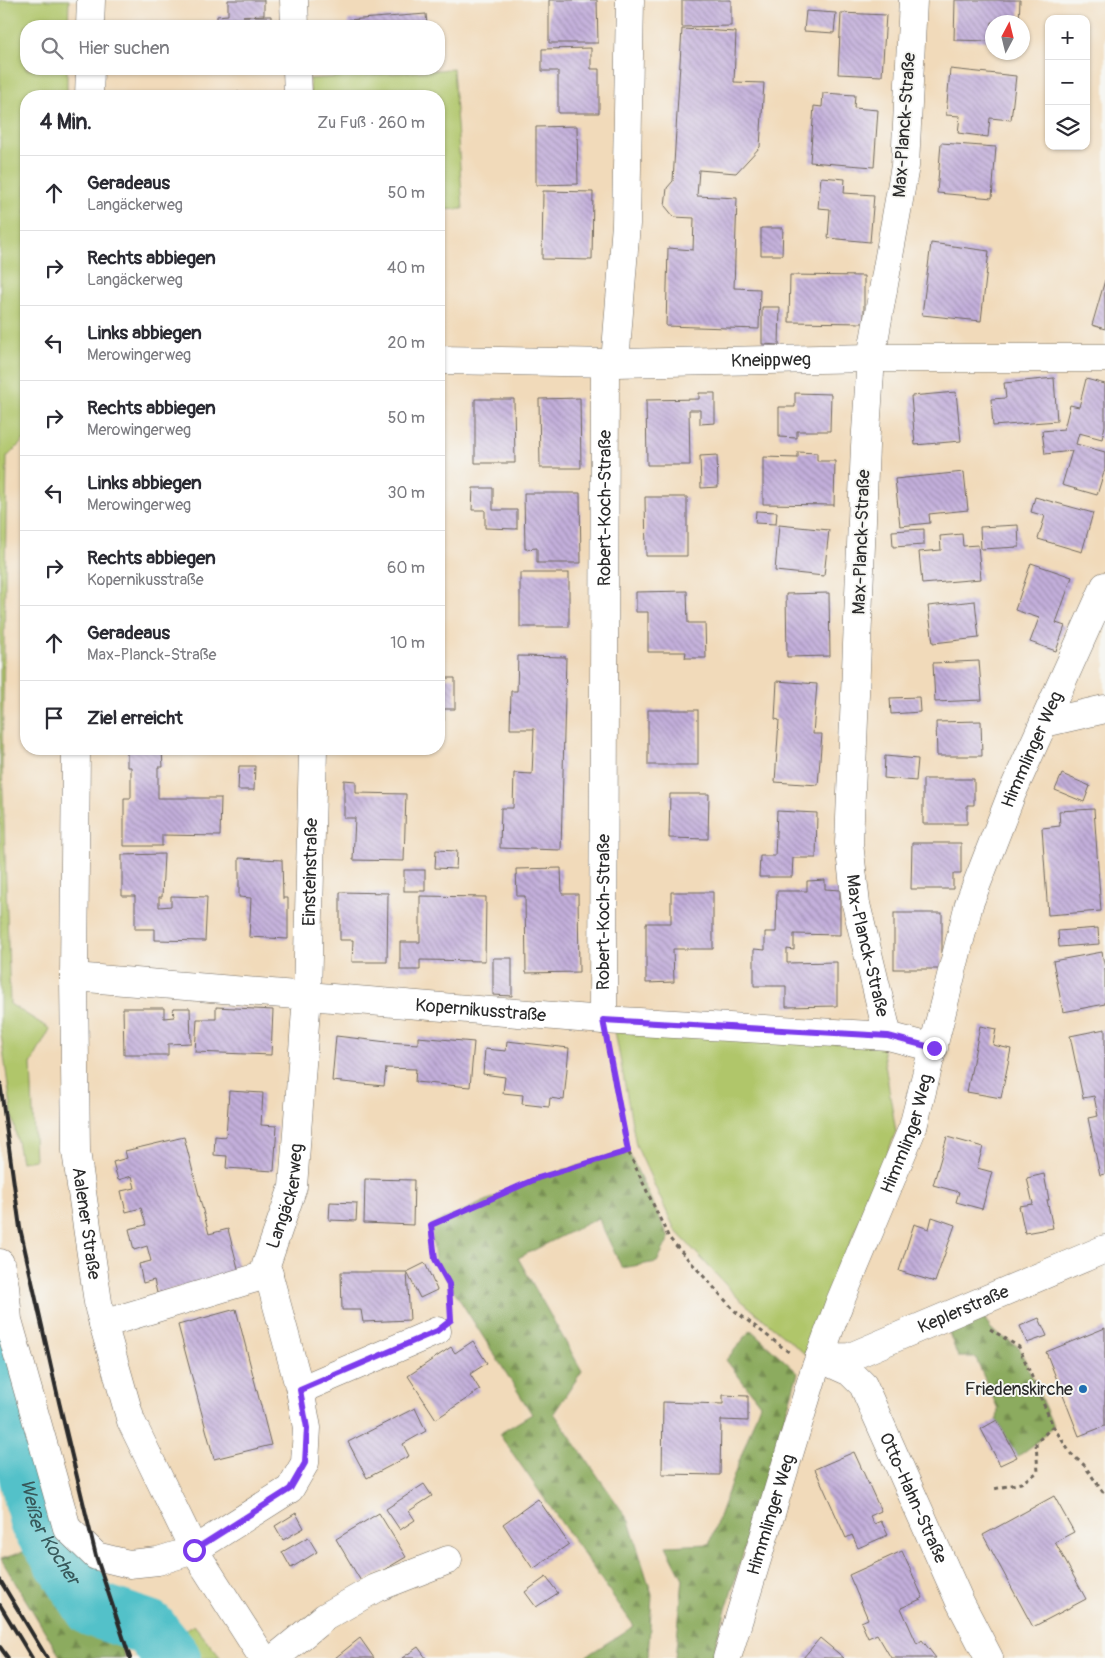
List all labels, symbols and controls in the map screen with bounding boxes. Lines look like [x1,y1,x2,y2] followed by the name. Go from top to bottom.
[985,15,1030,60] north arrow
[1045,15,1090,150] map controls
[1045,15,1090,60] button: +
[20,20,445,75] search box
[38,34,66,62] icon: search
[78,36,170,60] text: Hier suchen
[888,52,921,198] street label: Max-Planck-Straße
[1045,60,1090,105] button: −
[1045,105,1090,150] button: layers
[40,109,92,136] text: 4 Min.
[317,113,425,133] text: Zu Fuß · 260 m
[87,171,170,195] text: Geradeaus
[40,179,68,207] icon: ahead
[388,183,425,203] text: 50 m
[87,195,183,215] text: Langäckerweg
[87,246,216,270] text: Rechts abbiegen
[40,254,68,282] icon: right
[387,258,425,278] text: 40 m
[87,270,183,290] text: Langäckerweg
[87,321,202,345] text: Links abbiegen
[40,329,68,357] icon: left
[387,333,425,353] text: 20 m
[87,345,191,365] text: Merowingerweg
[731,348,811,373] street label: Kneippweg
[87,396,216,420] text: Rechts abbiegen
[40,404,68,432] icon: right
[388,408,425,428] text: 50 m
[87,420,191,440] text: Merowingerweg
[593,430,617,586] street label: Robert-Koch-Straße
[847,469,876,615] street label: Max-Planck-Straße
[87,471,202,495] text: Links abbiegen
[40,479,68,507] icon: left
[387,483,425,503] text: 30 m
[87,495,191,515] text: Merowingerweg
[87,546,216,570] text: Rechts abbiegen
[40,554,68,582] icon: right
[387,558,425,578] text: 60 m
[87,570,204,590] text: Kopernikusstraße
[87,621,170,645] text: Geradeaus
[40,629,68,657] icon: ahead
[390,633,425,653] text: 10 m
[87,645,216,665] text: Max-Planck-Straße
[996,688,1068,811] street label: Himmlinger Weg
[40,704,68,732] icon: arrive
[87,706,183,730] text: Ziel erreicht
[298,818,323,926] street label: Einsteinstraße
[592,834,616,990] street label: Robert-Koch-Straße
[841,873,894,1019] street label: Max-Planck-Straße
[414,994,547,1027] street label: Kopernikusstraße
[923,1037,946,1060] route end
[876,1072,938,1197] street label: Himmlinger Weg
[262,1143,308,1252] street label: Langäckerweg
[66,1165,106,1281] street label: Aalener Straße
[914,1280,1013,1339] street label: Keplerstraße
[965,1378,1073,1401] place label: Friedenskirche
[1077,1383,1089,1395] marker: Friedenskirche
[874,1429,952,1567] street label: Otto-Hahn-Straße
[742,1451,800,1578] street label: Himmlinger Weg
[15,1477,86,1591] water label: Weißer Kocher
[183,1539,206,1562] route start

